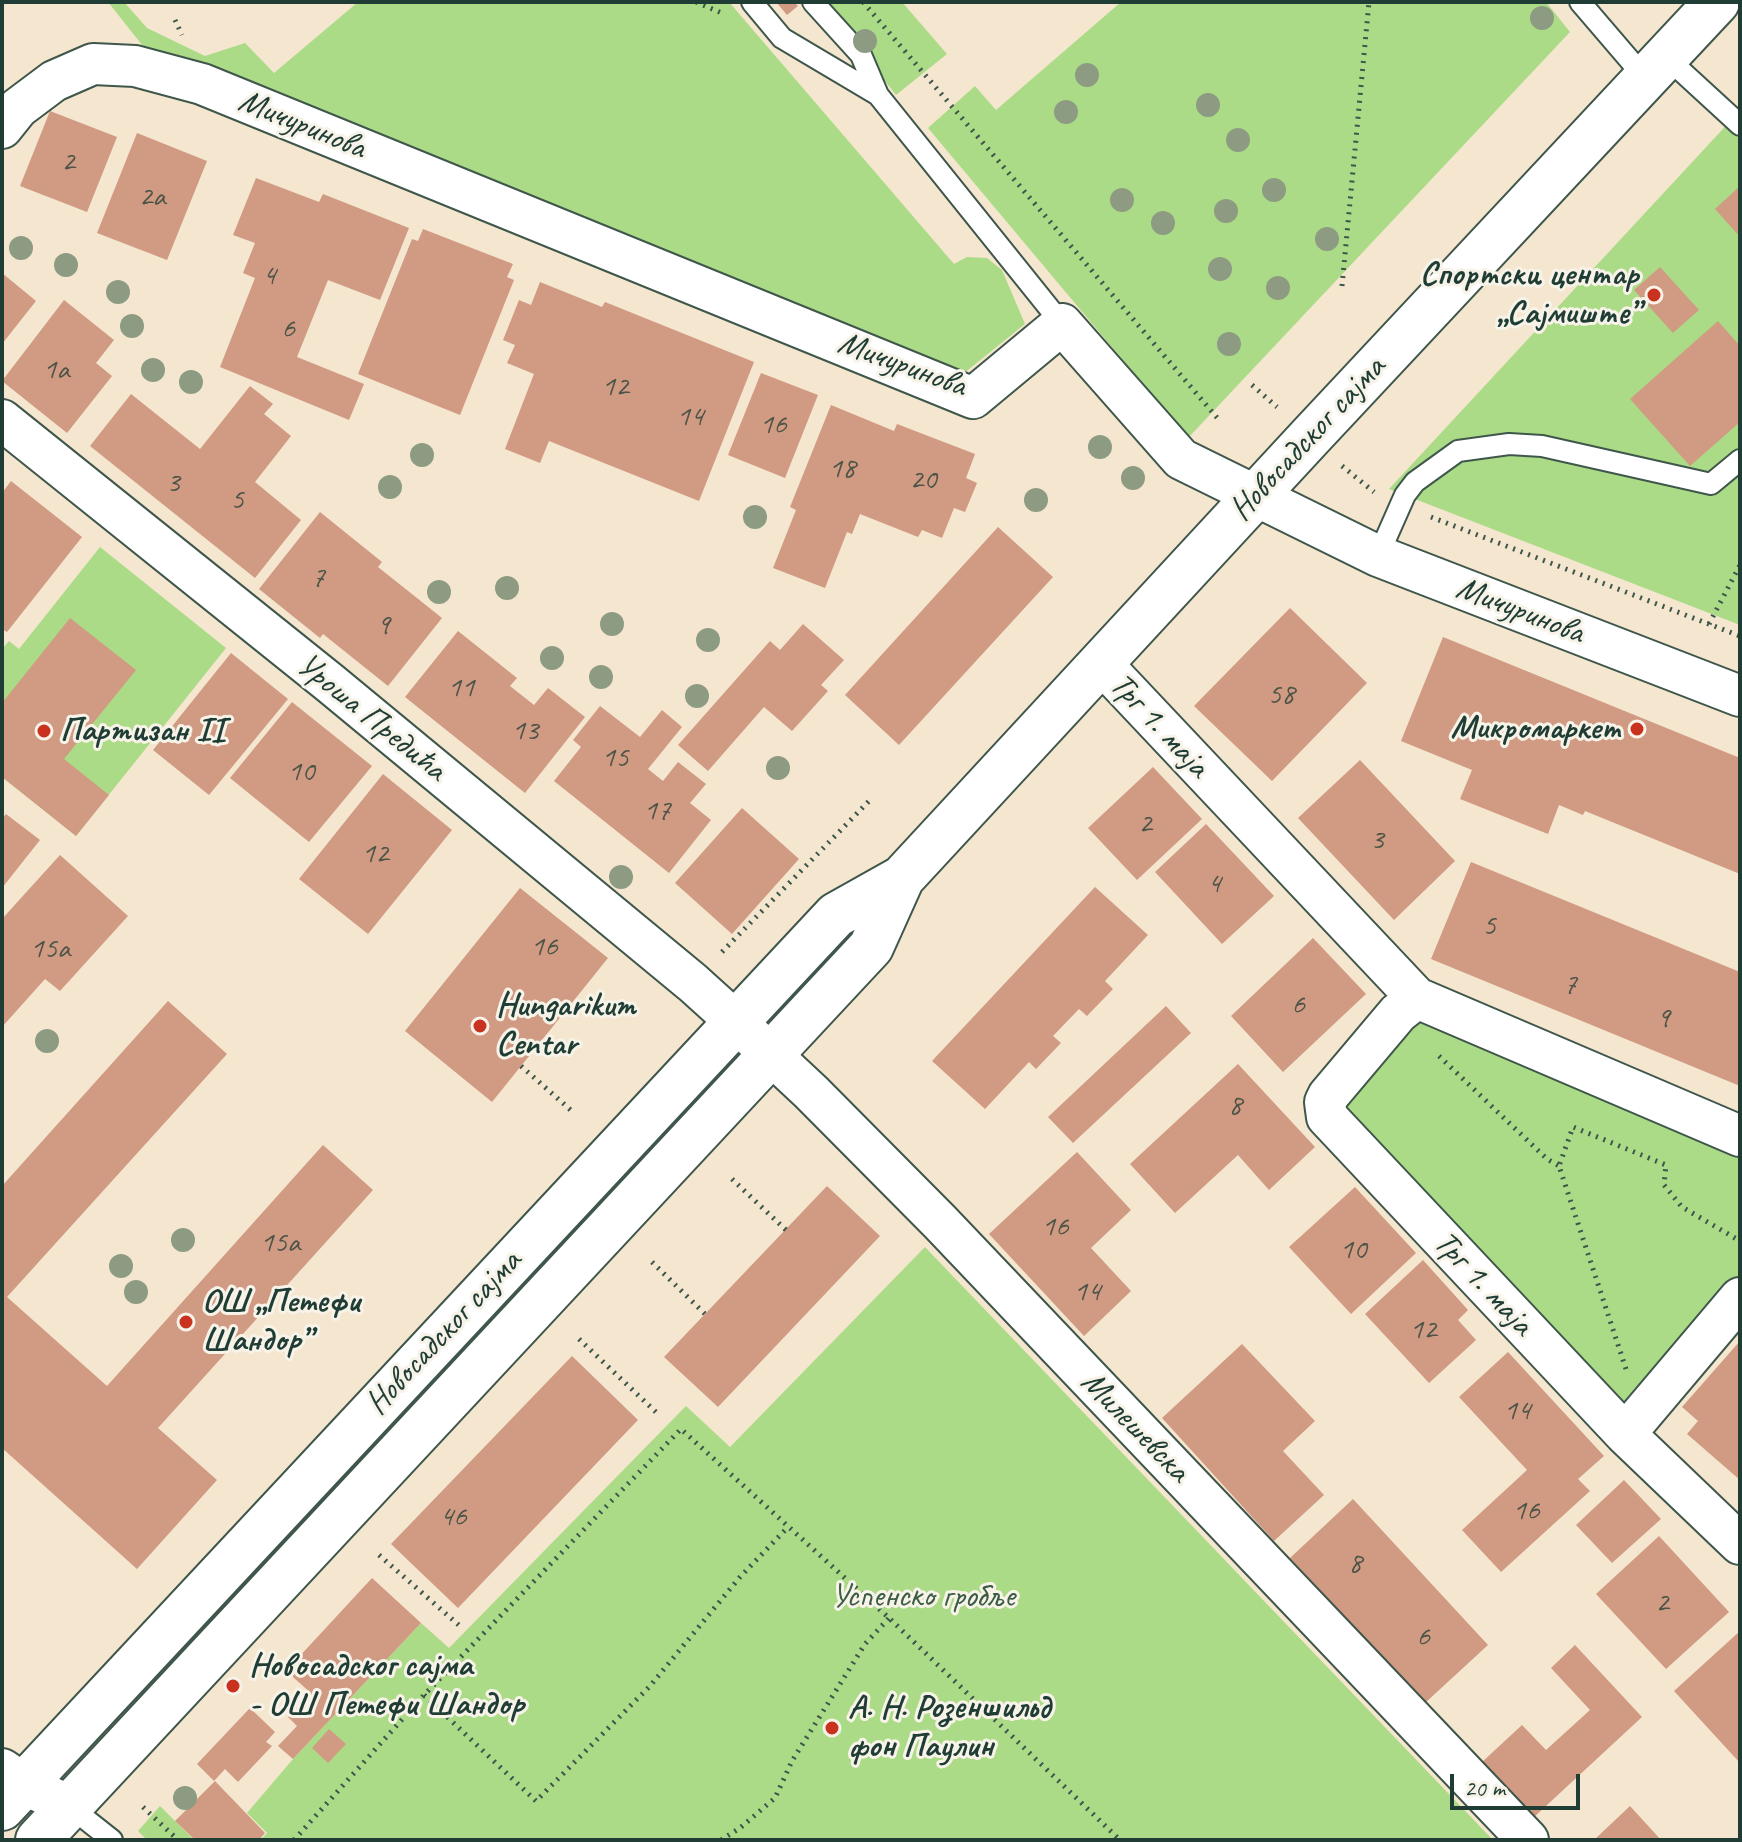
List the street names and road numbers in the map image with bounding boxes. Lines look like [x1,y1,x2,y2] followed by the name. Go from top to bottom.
[233,81,371,169] street label: Мичуринова
[832,323,972,407] street label: Мичуринова
[1221,348,1395,530] street label: Новосадског сајма
[1450,568,1590,654] street label: Мичуринова
[288,645,454,791] street label: Уроша Предића
[1100,665,1218,787] street label: Трг 1. маја
[1424,1223,1542,1345] street label: Трг 1. маја
[357,1242,531,1424] street label: Новосадског сајма
[1072,1363,1198,1491] street label: Милешевска

